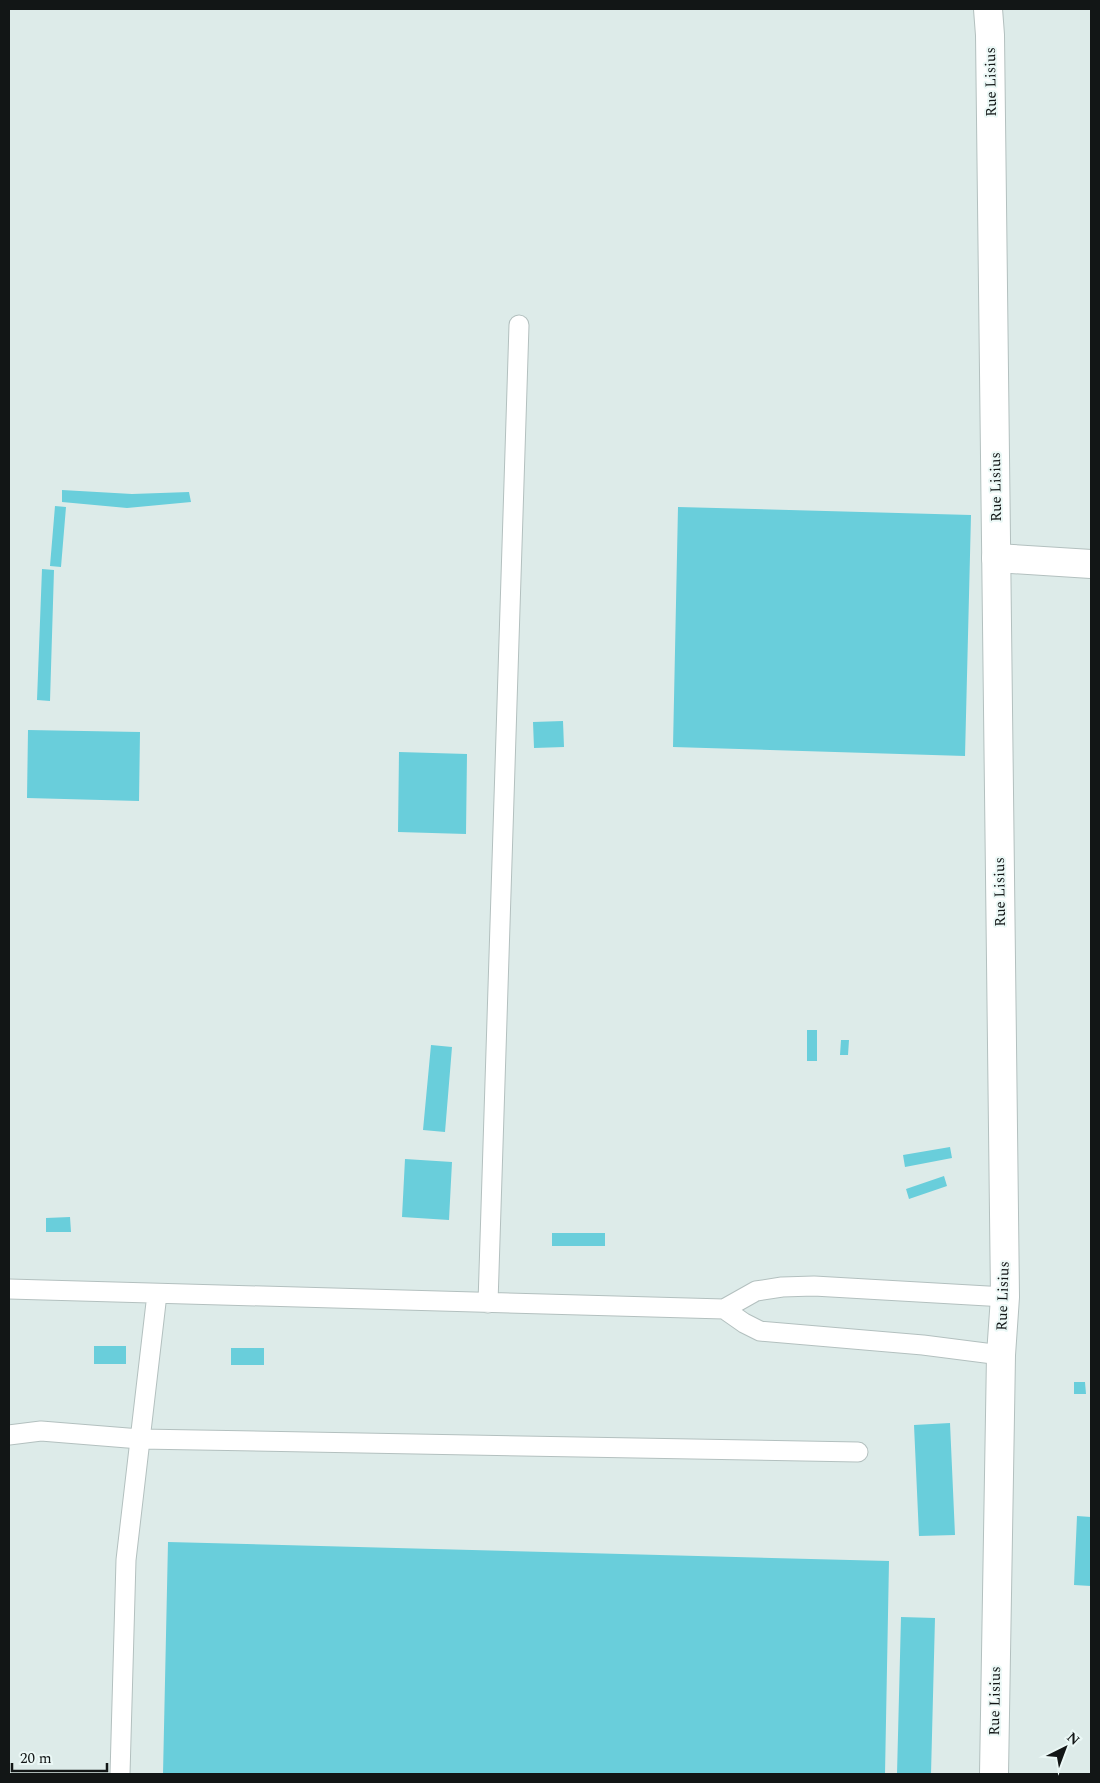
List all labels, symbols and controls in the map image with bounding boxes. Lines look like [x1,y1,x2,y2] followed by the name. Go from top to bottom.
[979,47,1003,117] street label: Rue Lisius
[984,452,1008,522] street label: Rue Lisius
[988,857,1012,927] street label: Rue Lisius
[990,1261,1016,1331] street label: Rue Lisius
[983,1666,1007,1736] street label: Rue Lisius
[1040,1723,1090,1773] north arrow
[1062,1727,1085,1750] text: N
[12,1740,108,1772] scale bar
[20,1747,52,1770] text: 20 m

